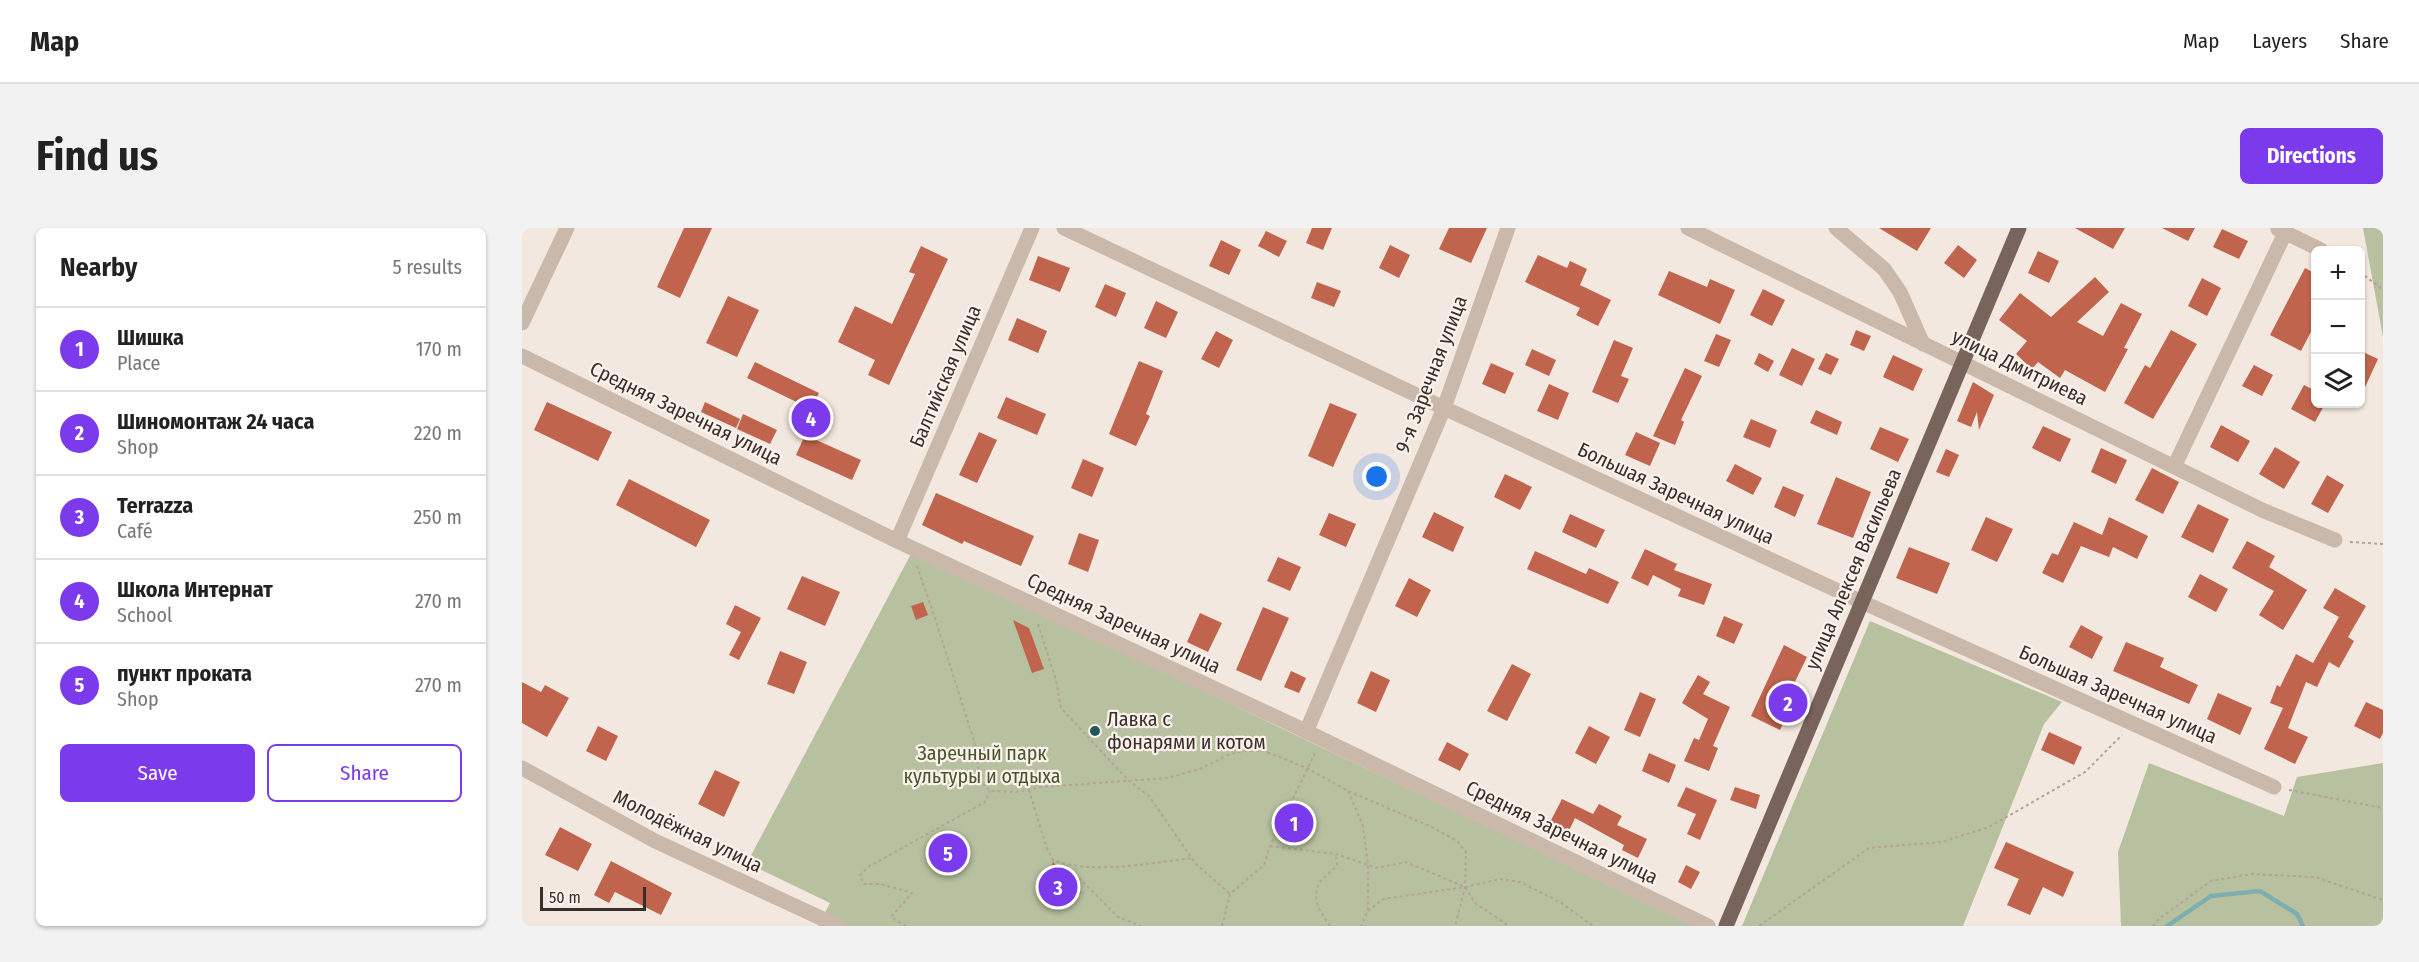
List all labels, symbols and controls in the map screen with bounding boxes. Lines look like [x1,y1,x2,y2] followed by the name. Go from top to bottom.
[30,25,79,58] text: Map
[2183,28,2219,54] text: Map
[2252,28,2307,54] text: Layers
[2340,28,2389,54] text: Share
[2240,128,2383,184] button: Directions
[36,131,158,181] text: Find us
[2311,246,2365,408] map controls
[2311,246,2365,300] button: +
[60,252,137,283] text: Nearby
[392,255,462,279] text: 5 results
[1390,292,1472,456] street label: 9-я Заречная улица
[2311,300,2365,354] button: −
[904,301,986,451] street label: Балтийская улица
[117,324,184,351] text: Шишка
[1948,324,2092,410] street label: улица Дмитриева
[75,337,84,361] text: 1
[416,337,462,361] text: 170 m
[117,351,160,375] text: Place
[2311,354,2365,408] button: layers
[586,356,786,470] street label: Средняя Заречная улица
[792,396,830,441] pin: 4
[117,408,314,435] text: Шиномонтаж 24 часа
[75,421,84,445] text: 2
[414,421,462,445] text: 220 m
[117,435,159,459] text: Shop
[1574,437,1778,549] street label: Большая Заречная улица
[1362,462,1391,491] your location
[1800,465,1906,673] street label: улица Алексея Васильева
[117,492,193,519] text: Terrazza
[75,505,84,529] text: 3
[414,505,462,529] text: 250 m
[117,519,153,543] text: Café
[1023,568,1225,678] street label: Средняя Заречная улица
[117,576,273,603] text: Школа Интернат
[74,589,85,613] text: 4
[415,589,462,613] text: 270 m
[117,603,172,627] text: School
[2015,640,2221,748] street label: Большая Заречная улица
[117,660,252,687] text: пункт проката
[75,673,84,697] text: 5
[415,673,462,697] text: 270 m
[1768,680,1808,726] pin: 2
[117,687,159,711] text: Shop
[1107,707,1266,754] place label: Лавка с фонарями и котом
[1088,724,1102,738] marker: Лавка с фонарями и котом
[904,741,1060,788] park label: Заречный парк культуры и отдыха
[60,744,255,802] button: Save
[267,744,462,802] button: Share
[1462,775,1662,889] street label: Средняя Заречная улица
[610,785,766,877] street label: Молодёжная улица
[1274,800,1314,846] pin: 1
[928,830,968,876] pin: 5
[1038,864,1078,910] pin: 3
[540,884,646,912] scale bar
[549,888,581,907] text: 50 m

